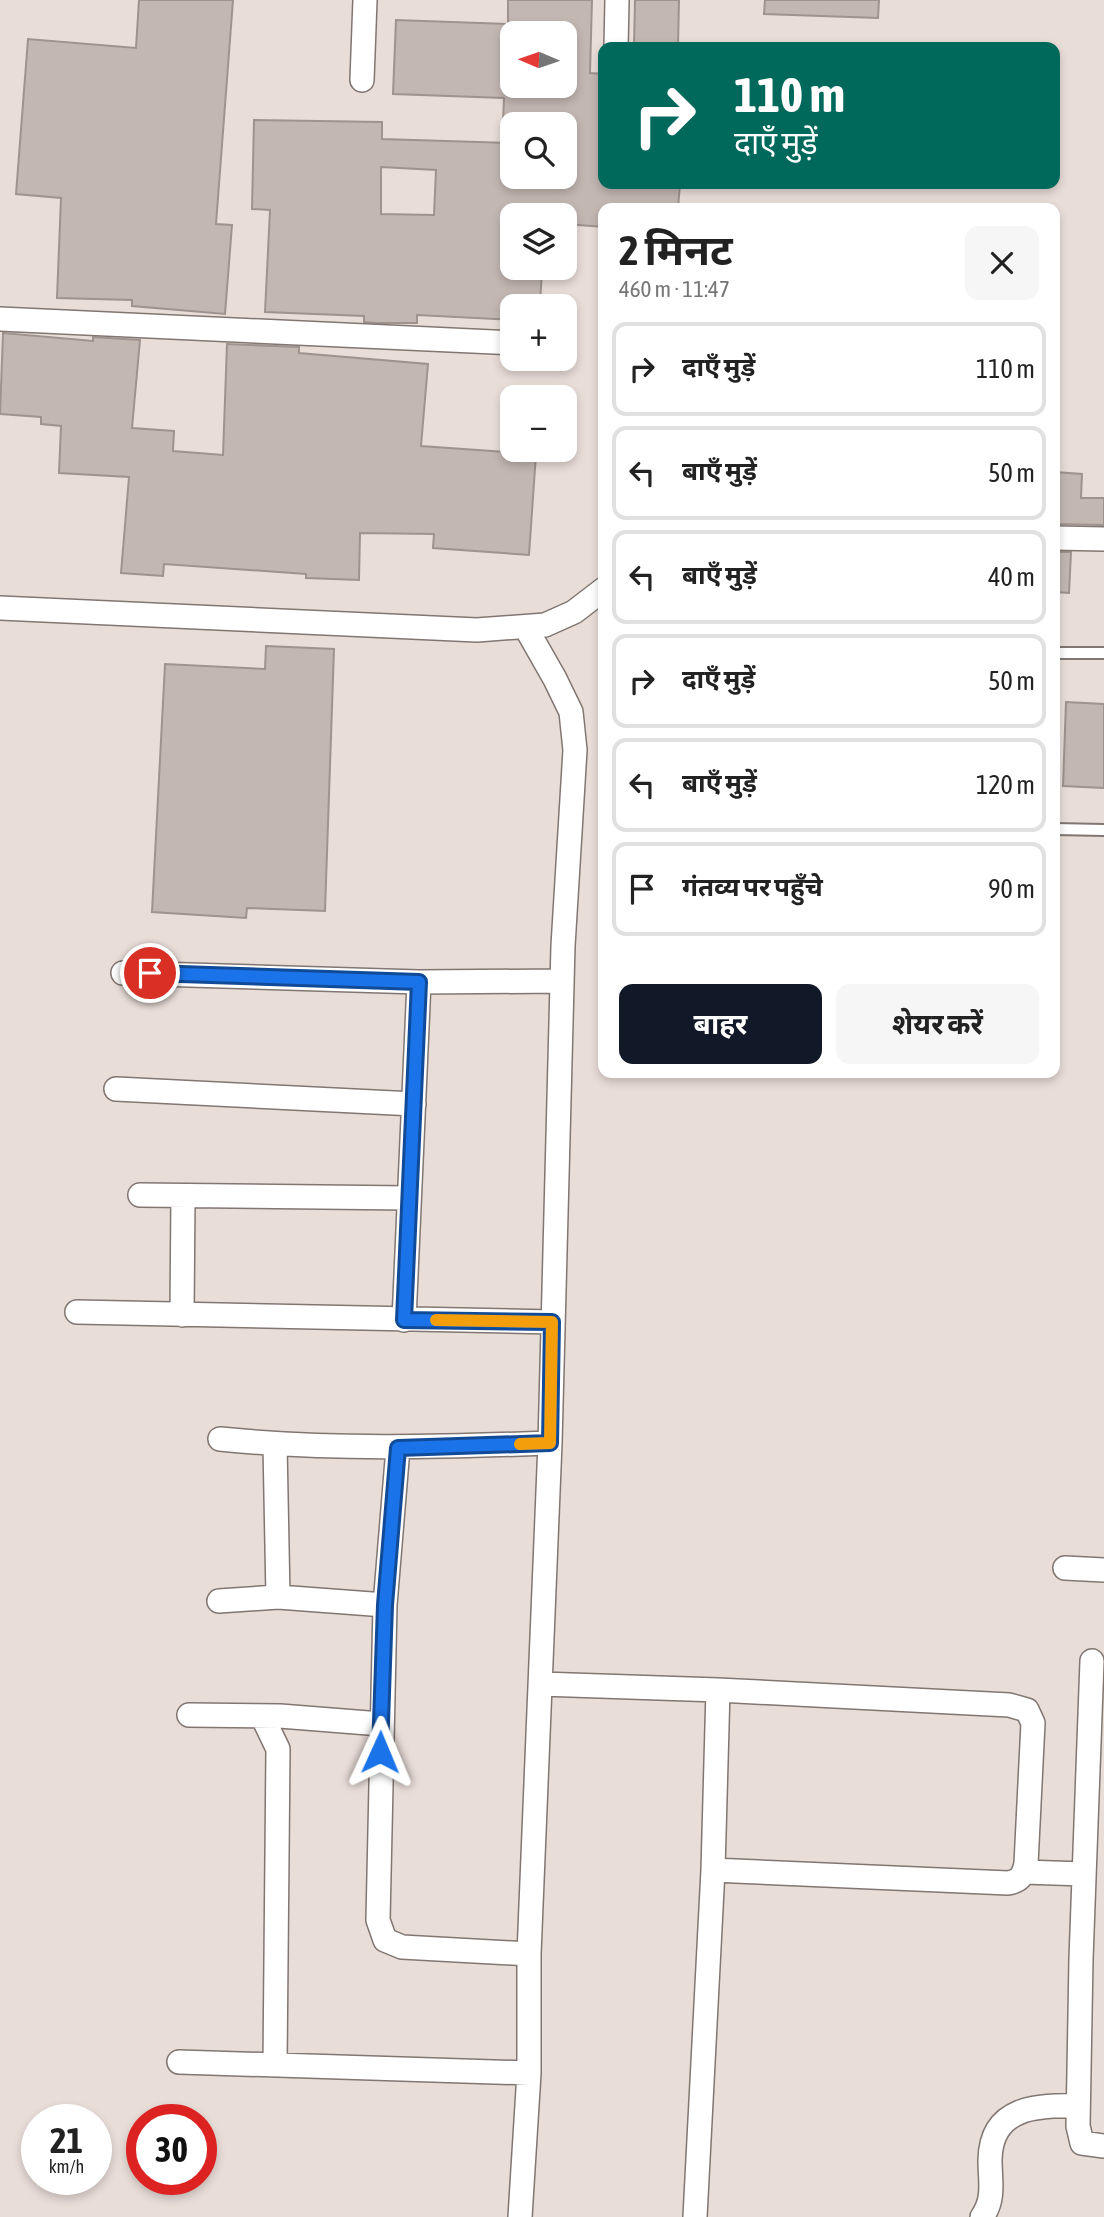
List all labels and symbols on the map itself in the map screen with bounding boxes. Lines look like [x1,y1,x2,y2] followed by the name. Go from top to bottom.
[500,21,578,98] north arrow
[120,943,180,1003] pin
[343,1715,417,1789] position arrow
[126,2104,217,2195] speed limit sign: 30

